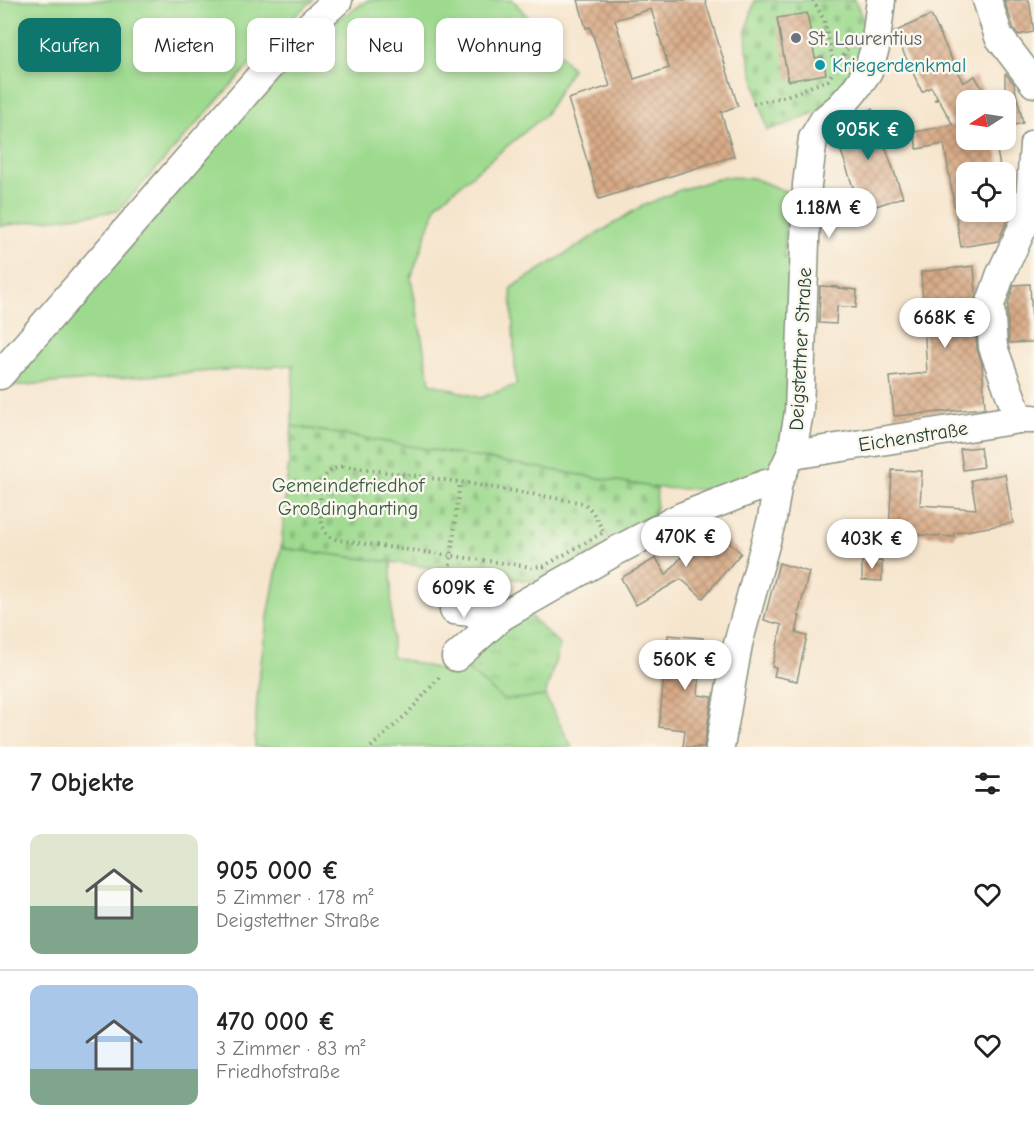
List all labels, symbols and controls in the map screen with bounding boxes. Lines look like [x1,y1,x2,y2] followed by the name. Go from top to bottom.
[18,18,121,72] chip: Kaufen
[133,18,235,72] chip: Mieten
[247,18,335,72] chip: Filter
[347,18,424,72] chip: Neu
[436,18,563,72] chip: Wohnung
[808,27,922,50] place label: St. Laurentius
[789,31,803,45] marker: St. Laurentius
[832,54,966,77] place label: Kriegerdenkmal
[813,58,827,72] marker: Kriegerdenkmal
[956,90,1016,150] north arrow
[956,90,1016,222] map controls
[819,110,917,161] pin: 905K €
[836,118,900,141] text: 905K €
[956,162,1016,222] button: locate
[774,188,884,239] pin: 1.18M €
[796,196,862,219] text: 1.18M €
[785,267,816,431] street label: Deigstettner Straße
[896,298,994,349] pin: 668K €
[913,306,977,329] text: 668K €
[857,416,969,456] street label: Eichenstraße
[272,474,426,520] park label: Gemeindefriedhof Großdingharting
[637,517,735,568] pin: 470K €
[823,519,921,570] pin: 403K €
[655,525,717,548] text: 470K €
[841,527,903,550] text: 403K €
[415,568,513,619] pin: 609K €
[432,576,496,599] text: 609K €
[636,640,734,691] pin: 560K €
[653,648,717,671] text: 560K €
[971,767,1004,800] icon: filters
[30,768,134,798] text: 7 Objekte
[216,856,339,886] text: 905 000 €
[78,858,150,930] icon: home
[971,878,1004,911] icon: heart
[216,886,373,909] text: 5 Zimmer · 178 m²
[216,909,380,932] text: Deigstettner Straße
[216,1007,336,1037] text: 470 000 €
[78,1009,150,1081] icon: home
[971,1029,1004,1062] icon: heart
[216,1037,366,1060] text: 3 Zimmer · 83 m²
[216,1060,340,1083] text: Friedhofstraße

